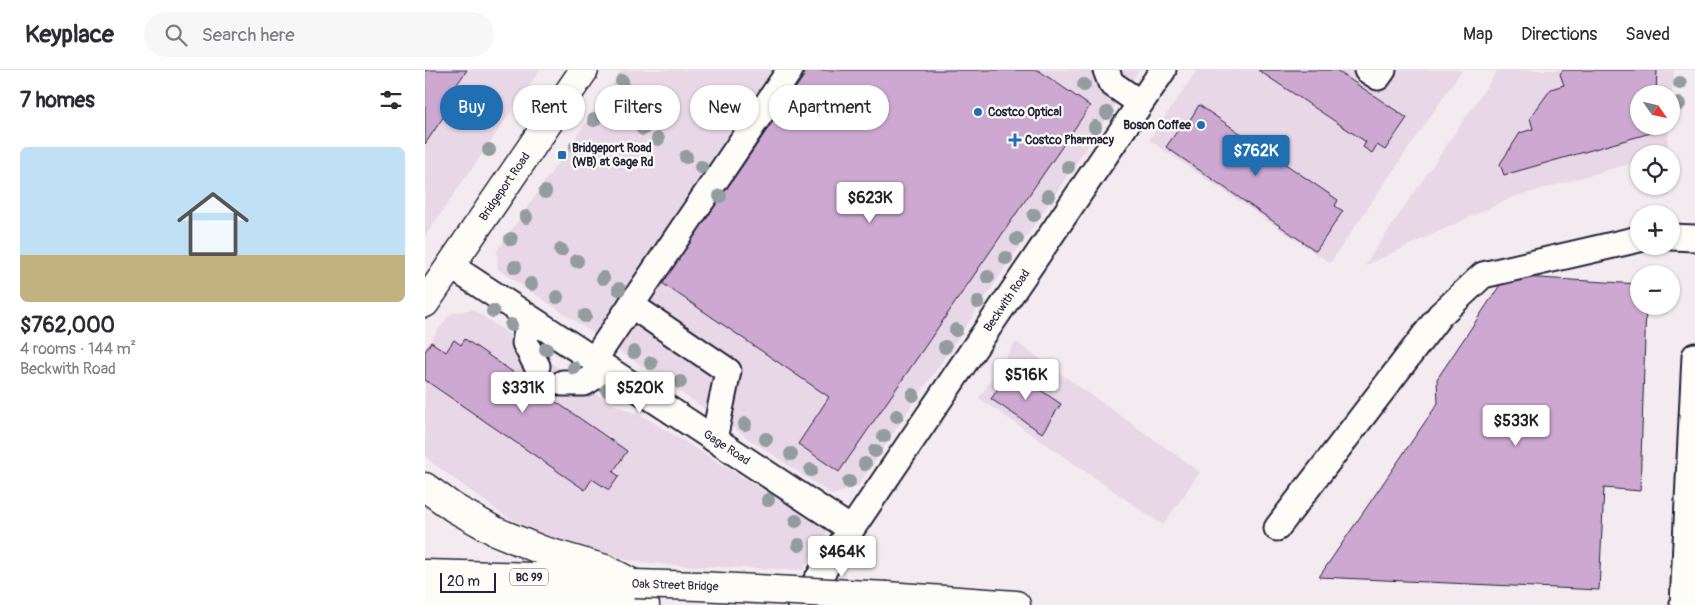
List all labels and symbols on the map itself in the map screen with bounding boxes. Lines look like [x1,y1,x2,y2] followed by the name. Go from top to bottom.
[1630,85,1680,135] north arrow
[988,105,1062,120] place label: Costco Optical
[972,106,984,118] marker: Costco Optical
[1123,118,1192,133] place label: Boson Coffee
[1195,119,1207,131] marker: Boson Coffee
[1025,133,1115,148] place label: Costco Pharmacy
[1009,134,1021,146] marker: Costco Pharmacy
[1221,134,1291,177] pin: $762K
[572,141,653,170] place label: Bridgeport Road (WB) at Gage Rd
[556,149,568,161] marker: Bridgeport Road (WB) at Gage Rd
[476,150,534,224] street label: Bridgeport Road
[835,182,905,224] pin: $623K
[981,267,1034,335] street label: Beckwith Road
[991,358,1061,401] pin: $516K
[488,372,558,414] pin: $331K
[605,372,675,414] pin: $520K
[1481,404,1551,447] pin: $533K
[700,427,753,469] street label: Gage Road
[807,536,877,578] pin: $464K
[510,568,548,586] road number: BC 99
[440,570,496,593] scale bar
[631,576,719,595] street label: Oak Street Bridge

